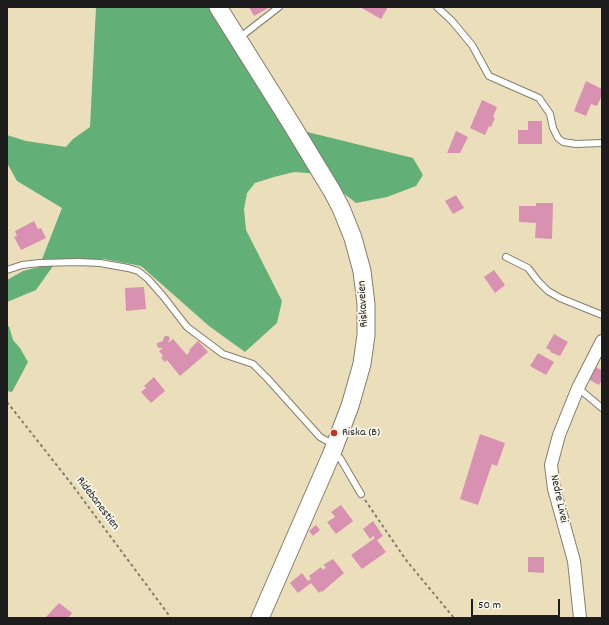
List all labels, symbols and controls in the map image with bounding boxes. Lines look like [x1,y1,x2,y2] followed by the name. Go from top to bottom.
[356,280,372,328] street label: Riskaveien
[342,426,380,440] place label: Riska (B)
[329,428,339,438] marker: Riska (B)
[72,474,122,534] street label: Ridebanestien
[546,474,570,524] street label: Nedre Livei
[473,591,562,617] scale bar
[478,597,501,614] text: 50 m

